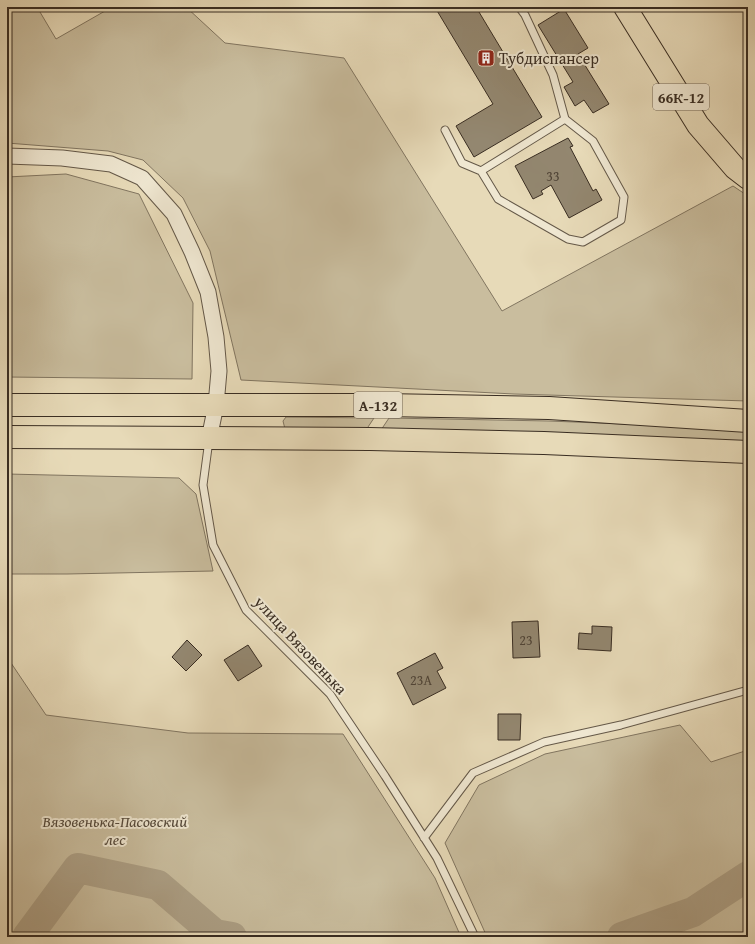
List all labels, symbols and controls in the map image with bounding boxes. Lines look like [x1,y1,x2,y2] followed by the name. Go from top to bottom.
[499,46,599,70] place label: Тубдиспансер
[476,48,496,68] building icon: Тубдиспансер
[653,84,709,110] road number: 66К-12
[546,166,560,186] house number: 33
[354,392,402,418] road number: А-132
[248,590,353,700] street label: улица Вязовенька
[519,630,533,650] house number: 23
[410,670,432,690] house number: 23А
[42,809,187,851] park label: Вязовенька-Пасовский лес

